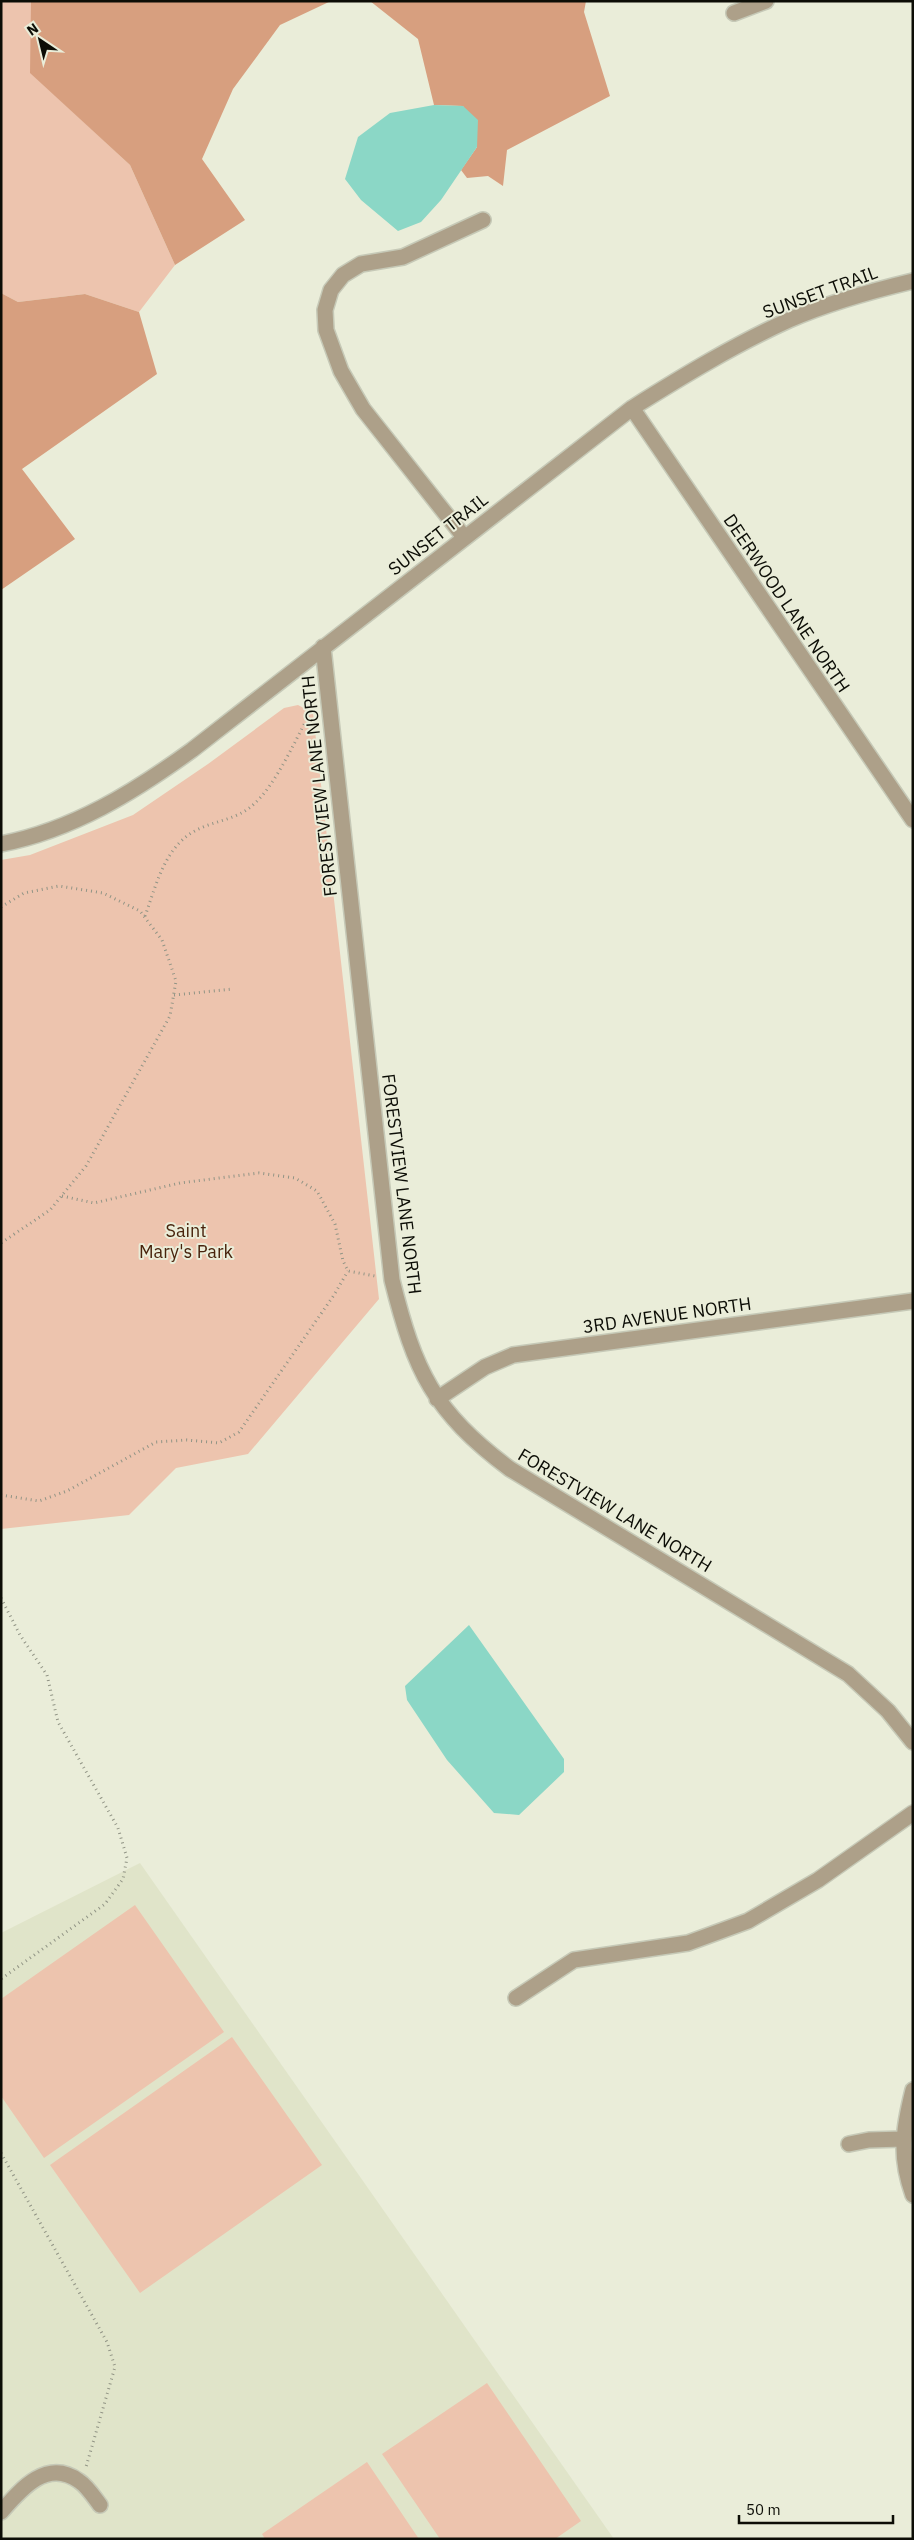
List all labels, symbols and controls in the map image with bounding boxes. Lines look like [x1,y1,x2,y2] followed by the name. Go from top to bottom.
[15,15,65,65] north arrow
[23,19,42,40] text: N
[759,261,881,323] street label: SUNSET TRAIL
[383,488,493,580] street label: SUNSET TRAIL
[719,509,855,697] street label: DEERWOOD LANE NORTH
[296,674,342,898] street label: FORESTVIEW LANE NORTH
[377,1072,427,1296] street label: FORESTVIEW LANE NORTH
[139,1219,234,1263] park label: Saint Mary's Park
[581,1292,753,1338] street label: 3RD AVENUE NORTH
[514,1443,716,1577] street label: FORESTVIEW LANE NORTH
[739,2492,893,2524] scale bar
[746,2500,781,2519] text: 50 m

